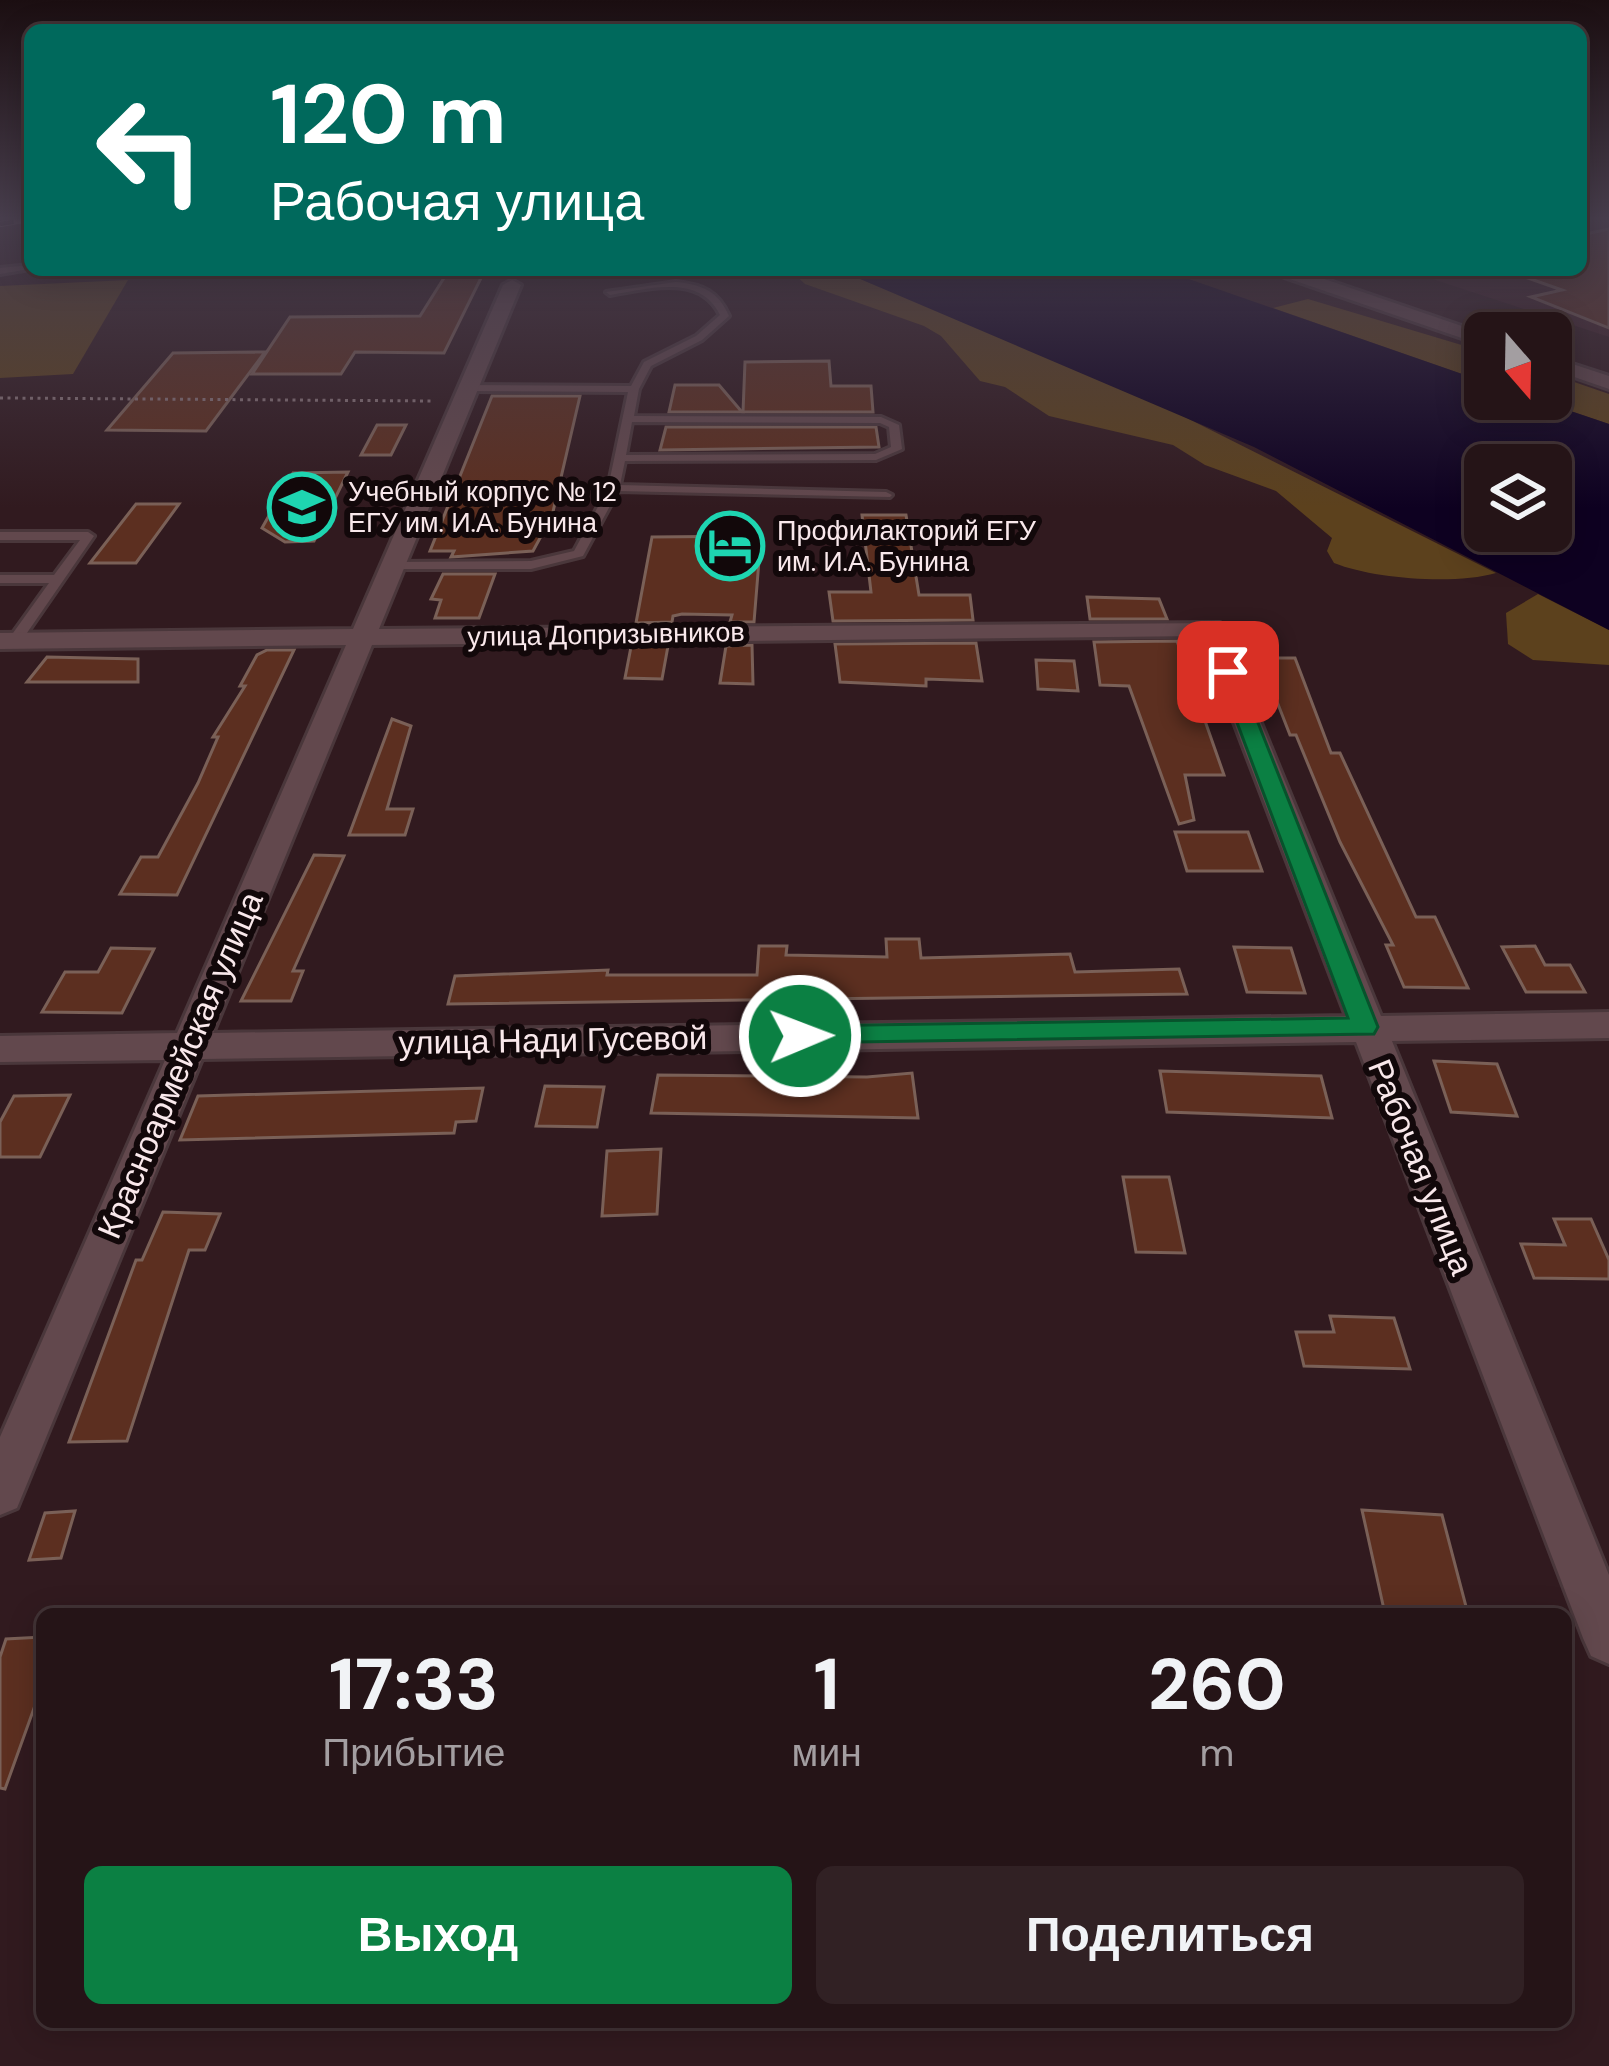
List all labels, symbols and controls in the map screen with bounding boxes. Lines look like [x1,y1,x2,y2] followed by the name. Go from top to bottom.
[270,60,507,169] text: 120 m
[72,72,228,228] icon: left
[270,166,644,237] text: Рабочая улица
[1464,312,1572,420] north arrow
[1464,312,1572,552] map controls
[1464,444,1572,552] button: layers
[267,472,337,542] school or university icon: Учебный корпус № 12 ЕГУ им. И.А. Бунина
[348,474,617,540] place label: Учебный корпус № 12 ЕГУ им. И.А. Бунина
[695,511,765,581] hotel icon: Профилакторий ЕГУ им. И.А. Бунина
[777,513,1037,579] place label: Профилакторий ЕГУ им. И.А. Бунина
[467,614,745,654] street label: улица Допризывников
[1177,621,1279,723] pin
[1195,639,1261,705] icon: arrive
[87,885,273,1245] street label: Красноармейская улица
[737,973,863,1099] position arrow
[398,1016,708,1064] street label: улица Нади Гусевой
[1358,1053,1484,1282] street label: Рабочая улица
[329,1638,499,1731] text: 17:33
[814,1638,840,1731] text: 1
[1148,1638,1286,1731] text: 260
[322,1727,505,1778] text: Прибытие
[792,1727,862,1778] text: мин
[1199,1727,1234,1778] text: m
[84,1866,792,2004] button: Выход
[816,1866,1524,2004] button: Поделиться

